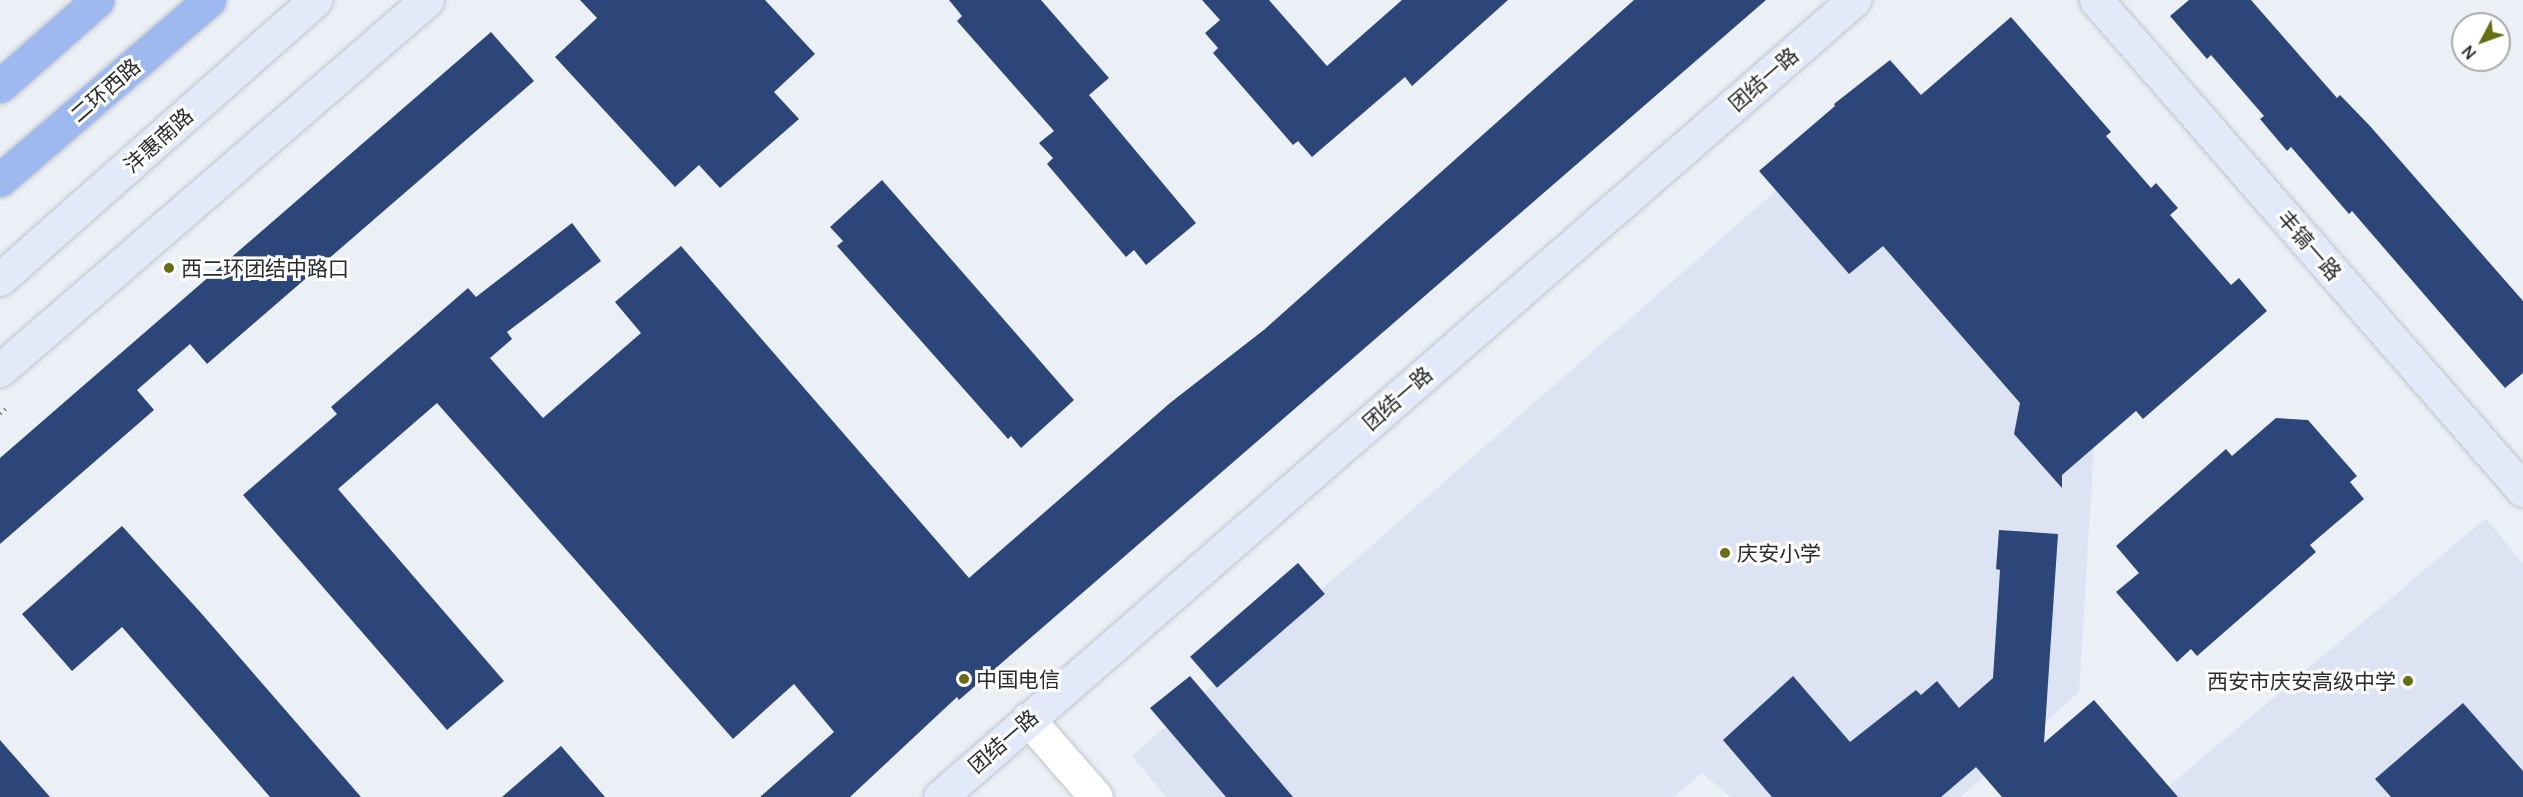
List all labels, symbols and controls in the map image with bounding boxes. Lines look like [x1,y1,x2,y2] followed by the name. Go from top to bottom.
[2451,12,2511,72] north arrow
[2457,41,2481,64] text: N
[1723,42,1803,116] street label: 团结一路
[65,53,145,127] street label: 二环西路
[118,103,198,177] street label: 沣惠南路
[2273,205,2347,285] street label: 丰镐一路
[181,255,349,281] place label: 西二环团结中路口
[162,261,176,275] marker: 西二环团结中路口
[1357,361,1437,435] street label: 团结一路
[1737,540,1821,566] place label: 庆安小学
[1718,546,1732,560] marker: 庆安小学
[976,666,1060,692] place label: 中国电信
[2207,668,2396,694] place label: 西安市庆安高级中学
[957,672,971,686] marker: 中国电信
[2401,674,2415,688] marker: 西安市庆安高级中学
[963,704,1043,778] street label: 团结一路

